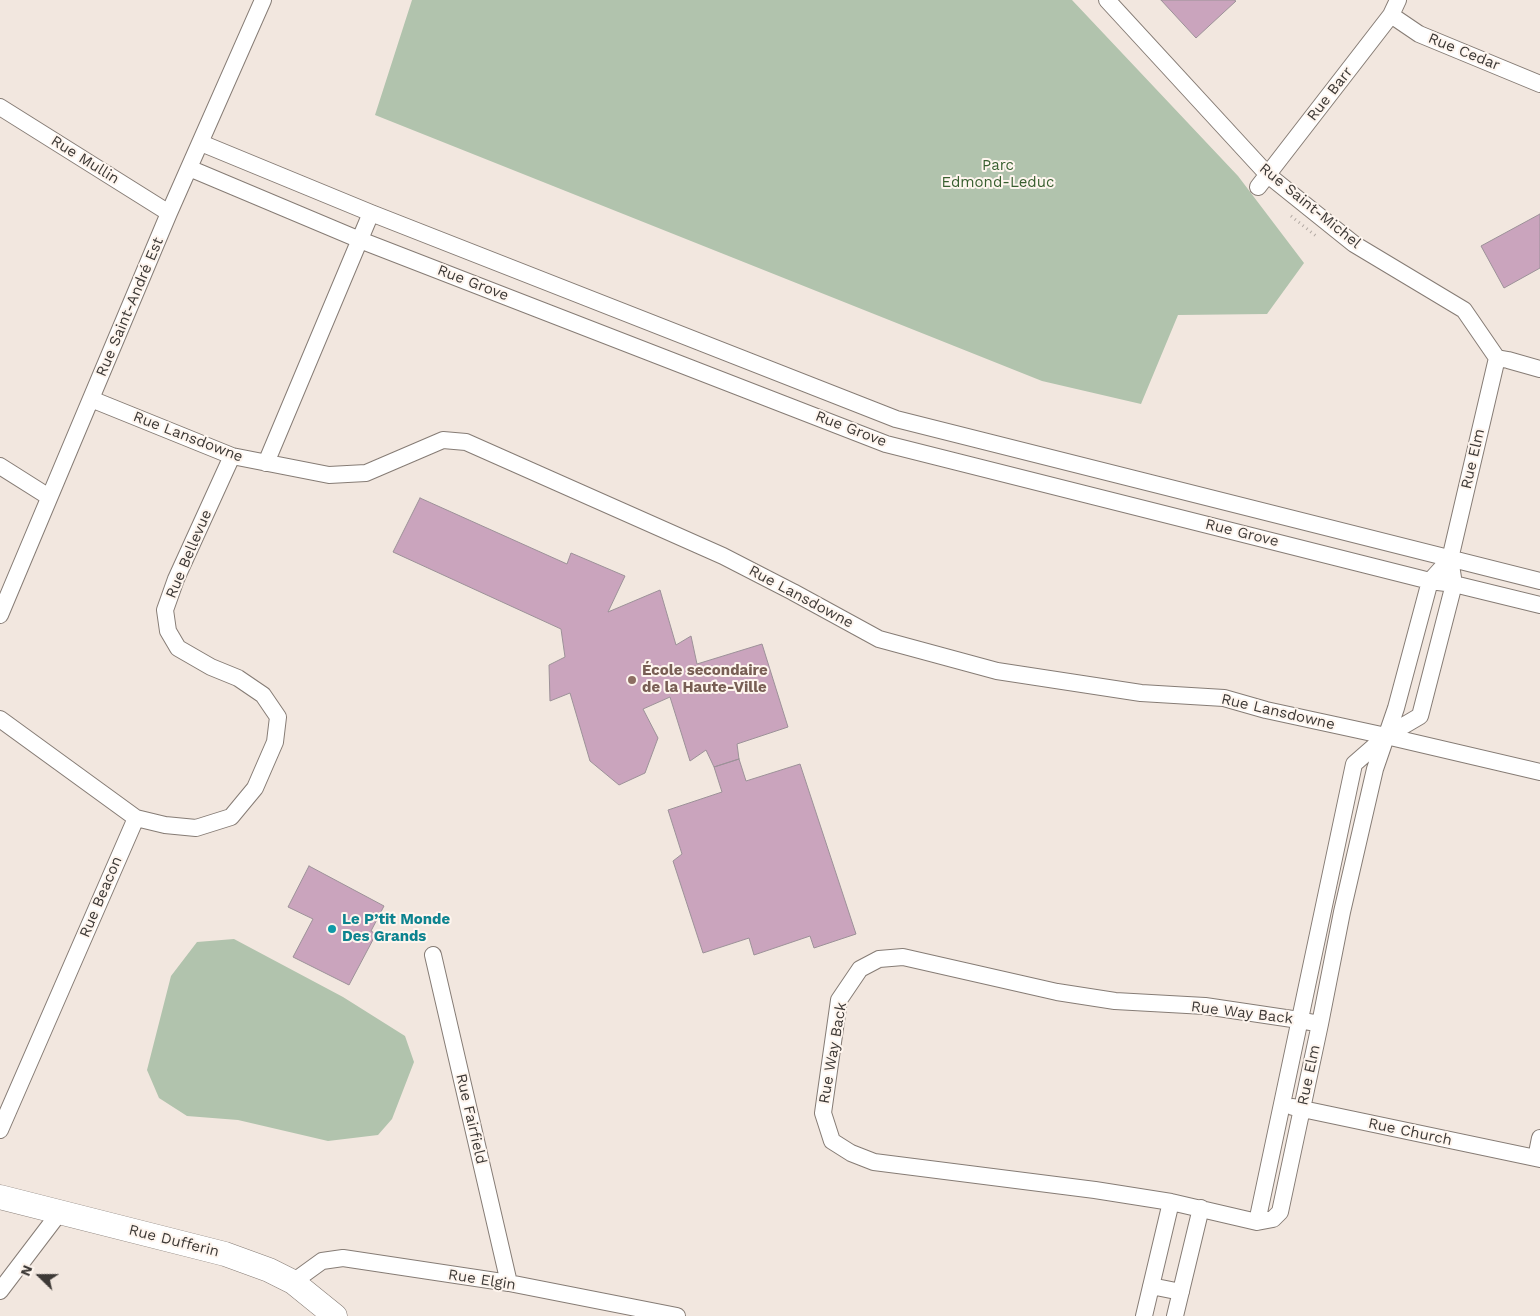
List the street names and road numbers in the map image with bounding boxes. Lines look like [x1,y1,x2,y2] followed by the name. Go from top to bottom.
[1425,29,1503,75] street label: Rue Cedar
[1303,63,1357,125] street label: Rue Barr
[47,132,123,188] street label: Rue Mullin
[1256,160,1364,252] street label: Rue Saint-Michel
[93,235,167,379] street label: Rue Saint-André Est
[435,261,511,305] street label: Rue Grove
[813,407,889,451] street label: Rue Grove
[131,408,245,466] street label: Rue Lansdowne
[1457,427,1489,491] street label: Rue Elm
[162,507,216,601] street label: Rue Bellevue
[1203,515,1281,551] street label: Rue Grove
[746,562,856,632] street label: Rue Lansdowne
[1219,690,1337,734] street label: Rue Lansdowne
[76,854,126,940] street label: Rue Beacon
[1190,998,1294,1028] street label: Rue Way Back
[815,1001,851,1105] street label: Rue Way Back
[1294,1043,1324,1107] street label: Rue Elm
[452,1072,490,1166] street label: Rue Fairfield
[1366,1114,1454,1150] street label: Rue Church
[127,1221,221,1261] street label: Rue Dufferin
[447,1266,517,1294] street label: Rue Elgin

